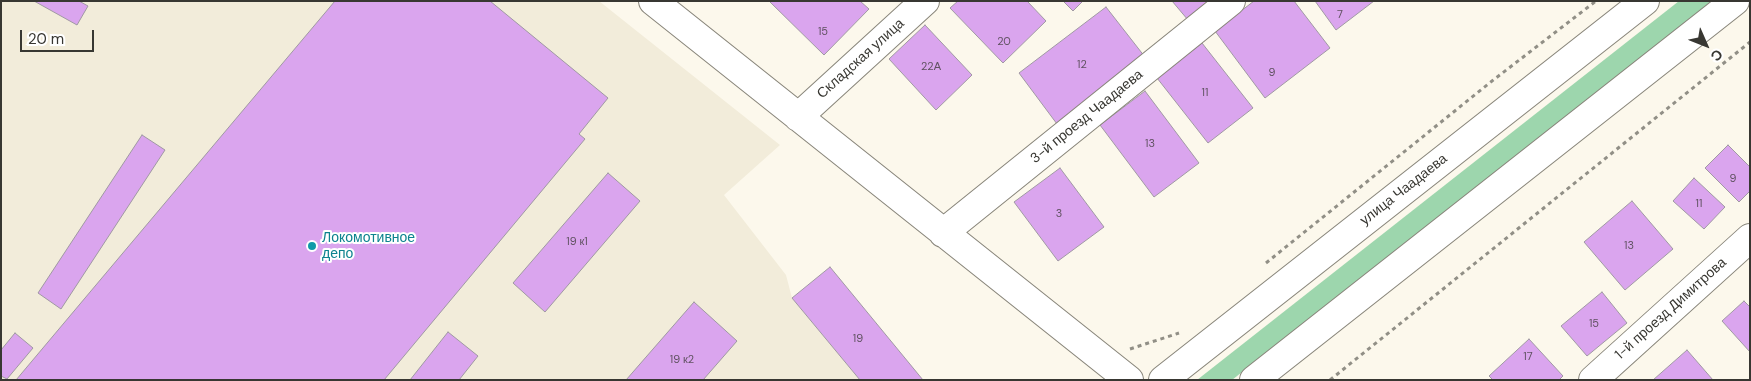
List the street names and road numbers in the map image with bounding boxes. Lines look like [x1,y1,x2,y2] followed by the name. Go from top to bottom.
[814,15,908,103] street label: Складская улица
[1027,67,1147,167] street label: 3-й проезд Чаадаева
[1357,151,1451,229] street label: улица Чаадаева
[1612,255,1730,363] street label: 1-й проезд Димитрова

